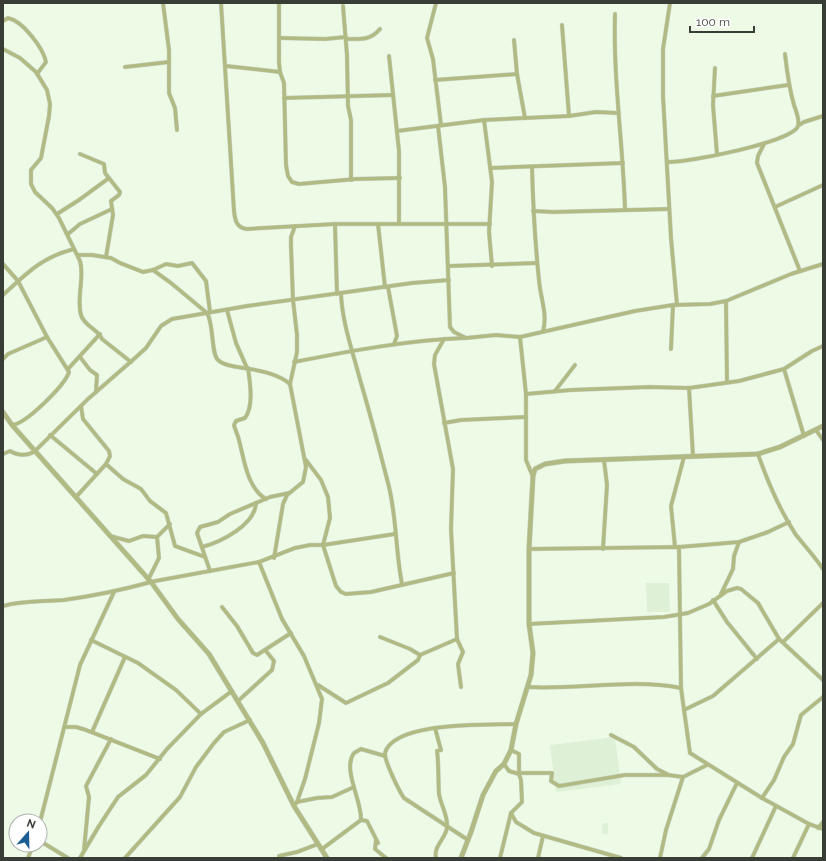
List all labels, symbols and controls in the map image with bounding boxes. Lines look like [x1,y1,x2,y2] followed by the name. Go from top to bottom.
[690,8,754,34] scale bar
[696,15,730,29] text: 100 m
[8,813,48,853] north arrow
[25,817,37,832] text: N

